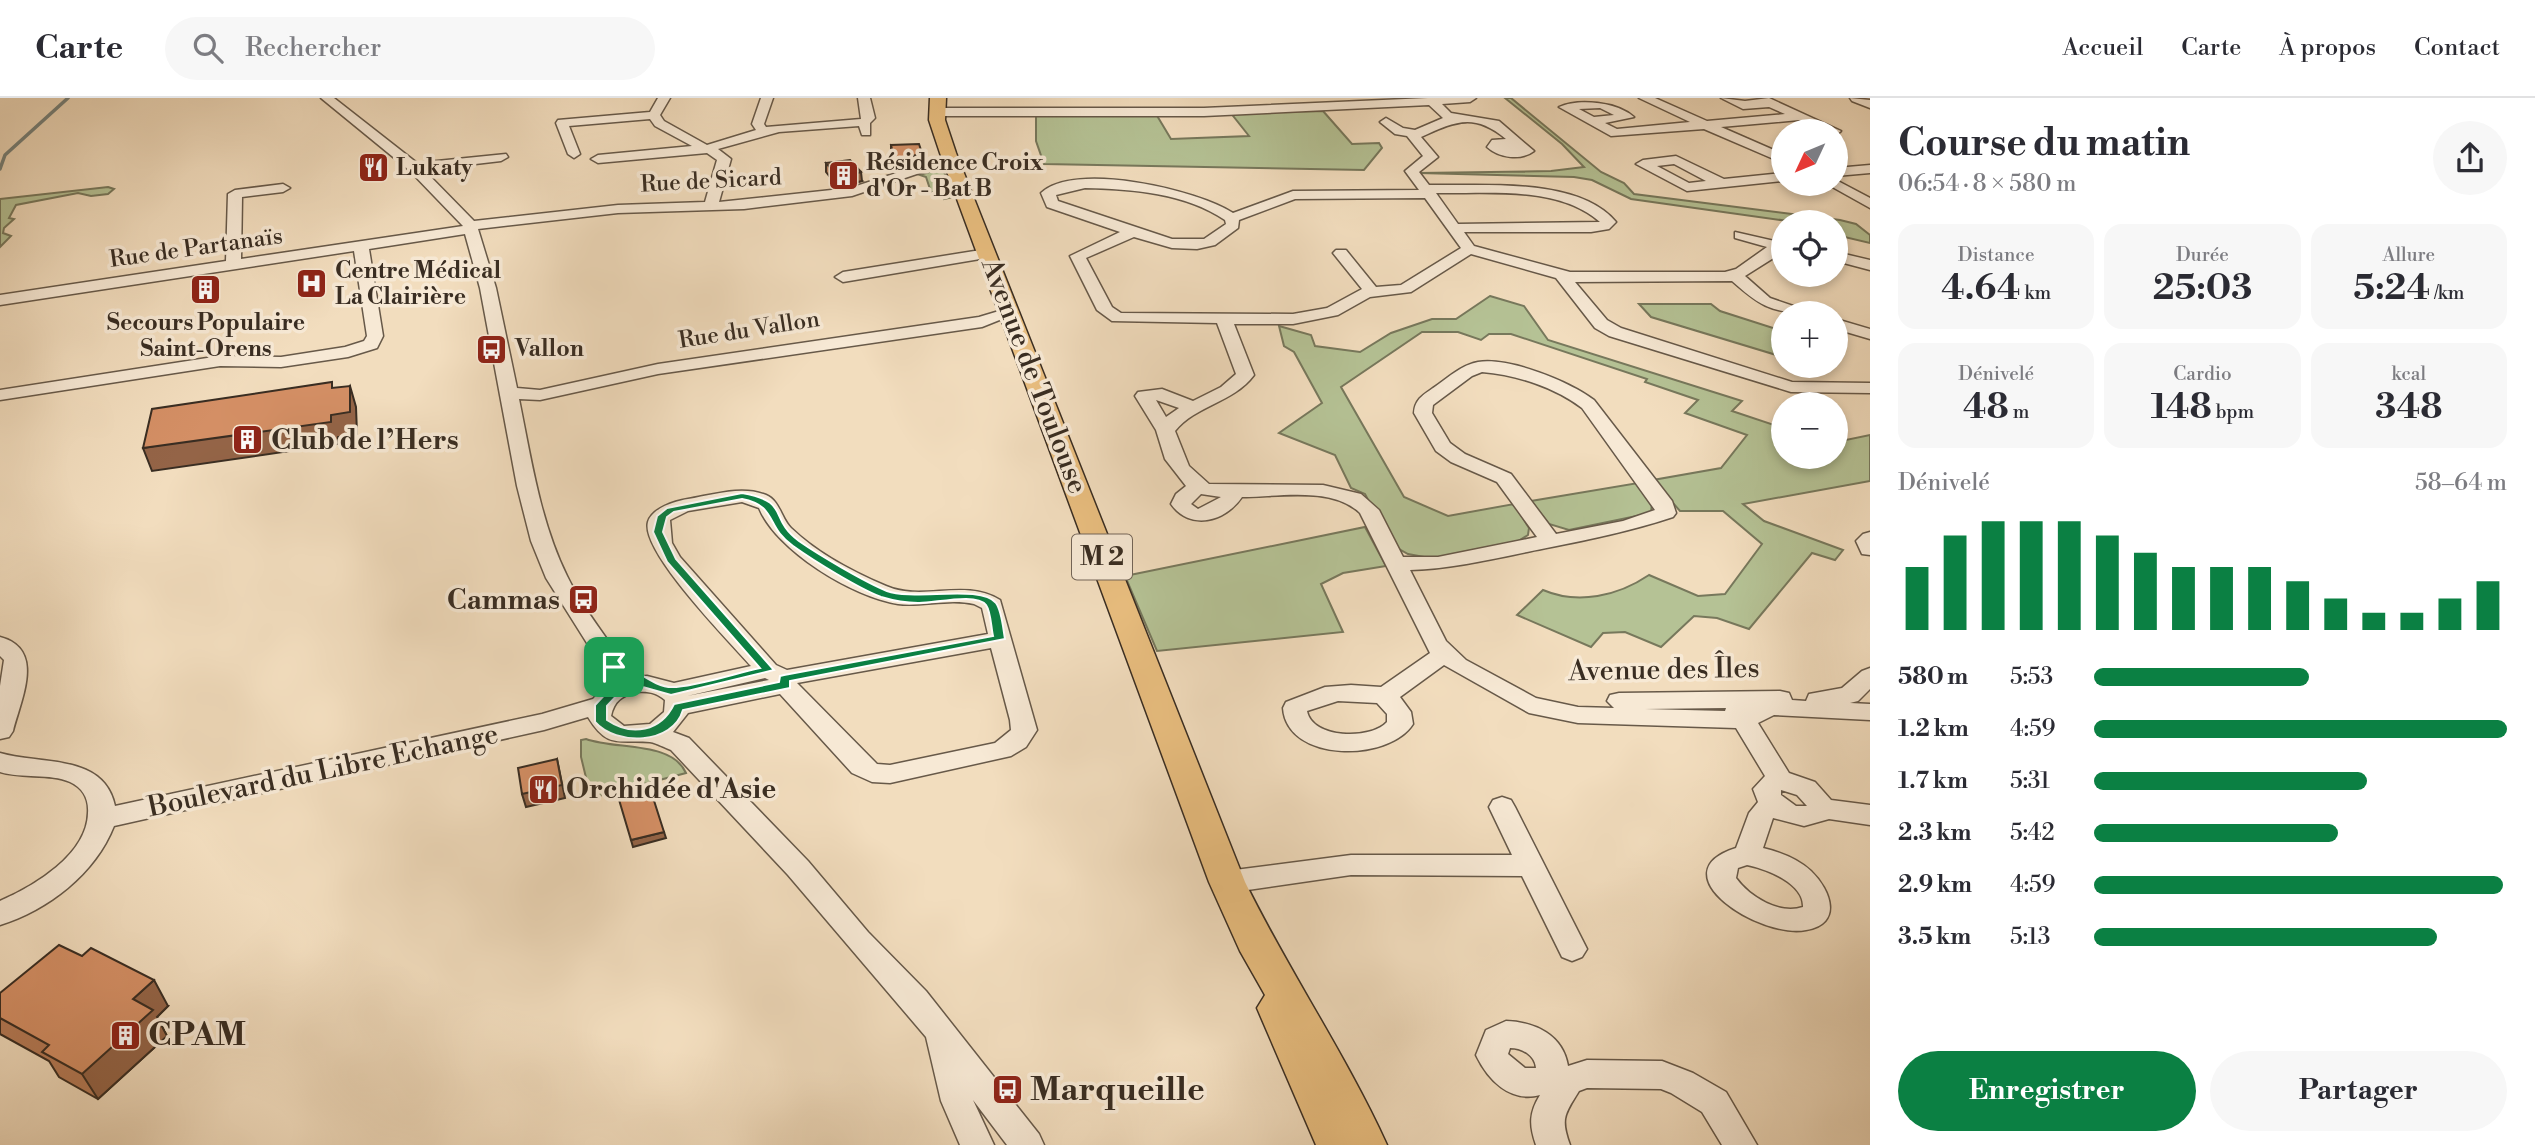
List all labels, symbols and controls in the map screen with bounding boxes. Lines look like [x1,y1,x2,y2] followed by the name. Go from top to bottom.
[165,17,655,80] search box
[35,28,123,69] text: Carte
[189,29,227,67] icon: search
[245,32,381,64] text: Rechercher
[2062,33,2143,63] text: Accueil
[2181,33,2241,63] text: Carte
[2279,33,2376,63] text: À propos
[2414,33,2500,63] text: Contact
[1771,119,1848,196] north arrow
[1771,119,1848,469] map controls
[1898,120,2190,167] text: Course du matin
[2433,121,2507,195] button: share
[866,149,1044,203] place label: Résidence Croix d'Or - Bat B
[356,151,390,185] restaurant icon: Lukaty
[396,154,473,182] place label: Lukaty
[826,159,860,193] building icon: Résidence Croix d'Or - Bat B
[640,163,782,199] street label: Rue de Sicard
[1898,170,2076,198] text: 06:54 · 8 × 580 m
[1771,210,1848,287] button: locate
[108,222,284,274] street label: Rue de Partanaïs
[1958,243,2035,267] text: Distance
[2176,243,2229,267] text: Durée
[2382,243,2435,267] text: Allure
[973,253,1095,499] street label: Avenue de Toulouse
[335,257,501,311] place label: Centre Médical La Clairière
[295,267,329,301] hospital icon: Centre Médical La Clairière
[1941,267,2021,310] text: 4.64
[2153,267,2252,310] text: 25:03
[2353,267,2430,310] text: 5:24
[189,272,223,306] building icon: Secours Populaire Saint-Orens
[2021,281,2051,305] text: km
[2430,281,2464,305] text: /km
[1771,301,1848,378] button: +
[676,305,822,355] street label: Rue du Vallon
[107,309,305,363] place label: Secours Populaire Saint-Orens
[475,332,509,366] bus stop icon: Vallon
[514,335,584,363] place label: Vallon
[1958,362,2034,386] text: Dénivelé
[2173,362,2232,386] text: Cardio
[2392,362,2426,386] text: kcal
[1963,386,2009,429] text: 48
[2151,386,2212,429] text: 148
[2375,386,2443,429] text: 348
[1771,392,1848,469] button: −
[2009,400,2029,424] text: m
[2212,400,2254,424] text: bpm
[231,423,265,457] building icon: Club de l’Hers
[271,423,459,458] place label: Club de l’Hers
[1898,469,1990,497] text: Dénivelé
[2415,469,2507,497] text: 58–64 m
[1072,534,1132,579] road number: M 2
[447,583,560,618] place label: Cammas
[566,583,600,617] bus stop icon: Cammas
[584,637,644,697] pin
[595,648,633,686] icon: arrive
[1567,649,1760,689] street label: Avenue des Îles
[1898,663,1968,691] text: 580 m
[2010,663,2053,691] text: 5:53
[1898,715,1969,743] text: 1.2 km
[2010,715,2056,743] text: 4:59
[144,717,501,825] street label: Boulevard du Libre Echange
[1898,767,1968,795] text: 1.7 km
[2010,767,2050,795] text: 5:31
[526,772,560,806] restaurant icon: Orchidée d'Asie
[566,772,776,807] place label: Orchidée d'Asie
[1898,819,1971,847] text: 2.3 km
[2010,819,2055,847] text: 5:42
[1898,871,1972,899] text: 2.9 km
[2010,871,2056,899] text: 4:59
[1898,923,1971,951] text: 3.5 km
[2010,923,2050,951] text: 5:13
[148,1015,246,1056] place label: CPAM
[108,1018,142,1052] building icon: CPAM
[1898,1051,2196,1131] button: Enregistrer
[2210,1051,2507,1131] button: Partager
[1030,1070,1205,1111] place label: Marqueille
[990,1073,1024,1107] bus stop icon: Marqueille

